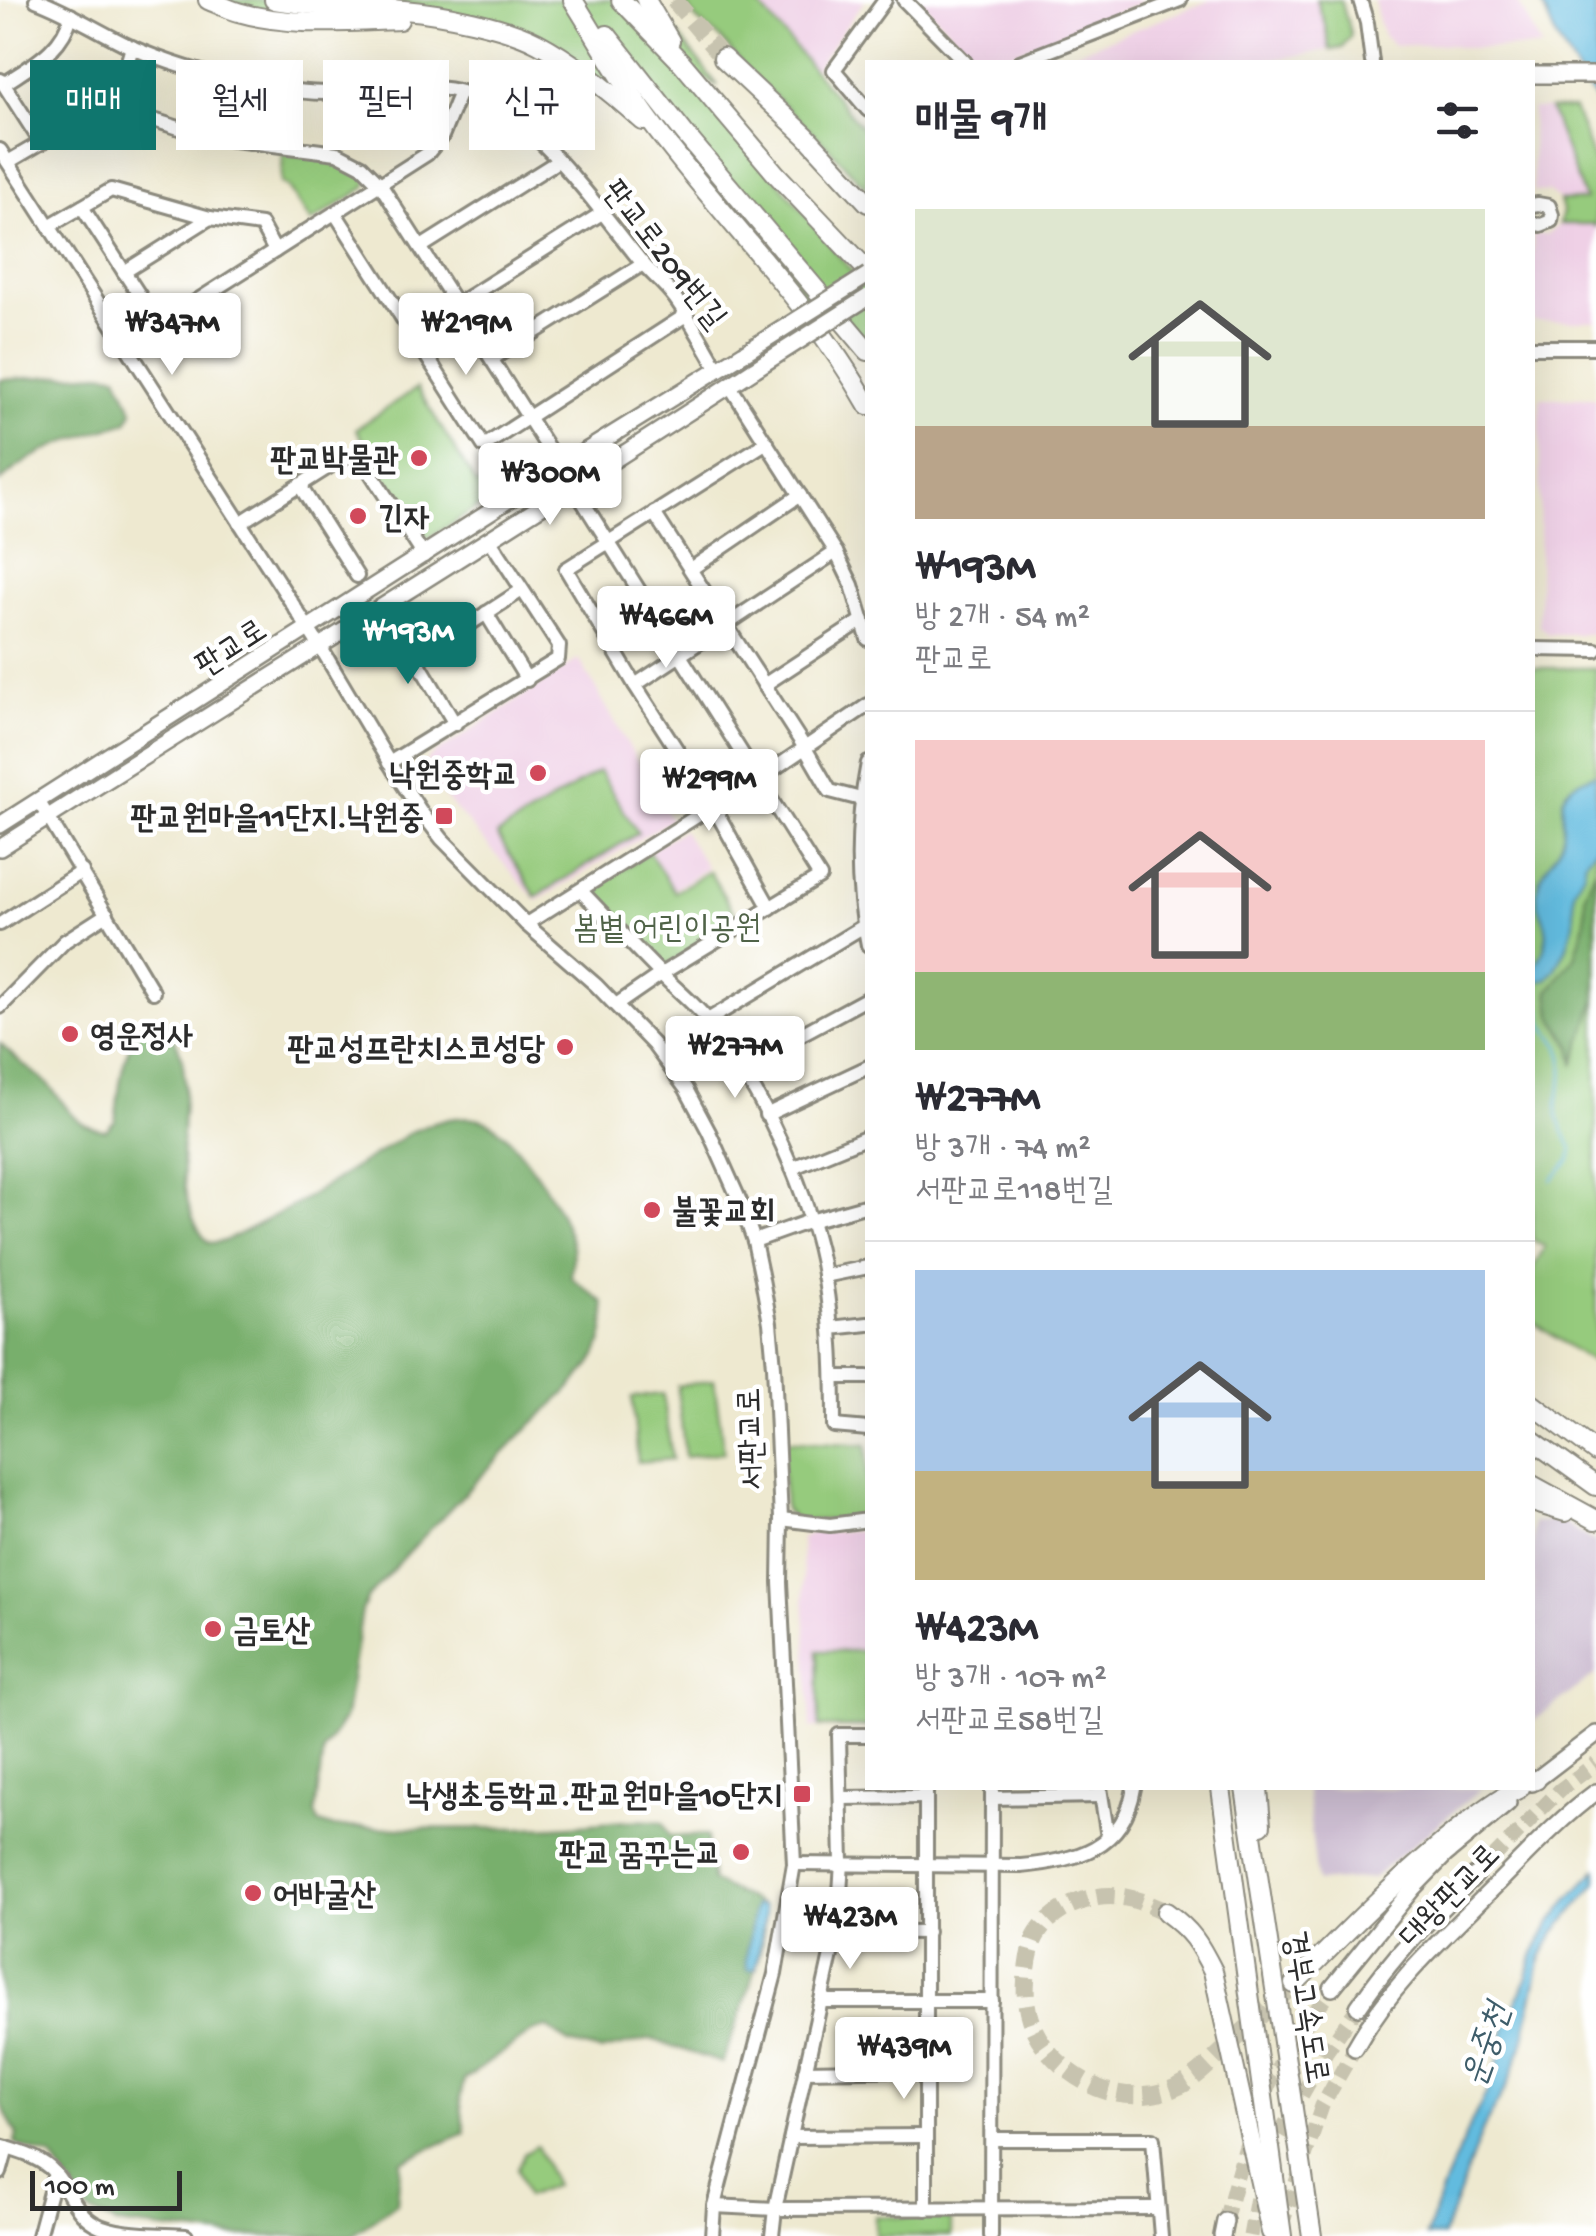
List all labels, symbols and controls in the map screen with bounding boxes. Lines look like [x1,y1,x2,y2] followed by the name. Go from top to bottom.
[30,60,156,150] chip: 매매
[176,60,303,150] chip: 월세
[323,60,449,150] chip: 필터
[469,60,595,150] chip: 신규
[1430,93,1485,148] icon: filters
[915,99,1047,148] text: 매물 9개
[592,174,732,338] street label: 판교로209번길
[1110,274,1290,454] icon: home
[102,293,242,378] pin: ₩347M
[396,293,536,378] pin: ₩219M
[125,306,219,344] text: ₩347M
[421,306,511,344] text: ₩219M
[480,443,620,528] pin: ₩300M
[270,444,399,482] place label: 판교박물관
[408,447,430,469] marker: 판교박물관
[501,456,599,494] text: ₩300M
[378,502,430,540] place label: 긴자
[347,505,369,527] marker: 긴자
[915,546,1035,595] text: ₩193M
[596,586,736,671] pin: ₩466M
[619,599,713,637] text: ₩466M
[915,600,1090,638] text: 방 2개 · 54 m²
[338,602,478,687] pin: ₩193M
[190,613,275,687] street label: 판교로
[362,615,454,653] text: ₩193M
[915,643,992,681] text: 판교로
[639,749,779,834] pin: ₩299M
[389,759,518,797] place label: 낙원중학교
[527,762,549,784] marker: 낙원중학교
[662,762,756,800] text: ₩299M
[131,802,424,840] place label: 판교원마을11단지.낙원중
[433,805,455,827] marker: 판교원마을11단지.낙원중
[1110,805,1290,985] icon: home
[573,912,761,950] park label: 봄볕 어린이공원
[665,1016,805,1101] pin: ₩277M
[90,1020,193,1058] place label: 영운정사
[59,1023,81,1045] marker: 영운정사
[688,1029,782,1067] text: ₩277M
[288,1033,545,1071] place label: 판교성프란치스코성당
[554,1036,576,1058] marker: 판교성프란치스코성당
[915,1077,1040,1126] text: ₩277M
[915,1131,1091,1169] text: 방 3개 · 74 m²
[915,1174,1113,1212] text: 서판교로118번길
[672,1195,775,1234] place label: 불꽃교회
[641,1199,663,1221] marker: 불꽃교회
[1110,1335,1290,1515] icon: home
[733,1387,775,1491] street label: 서판교로
[915,1607,1038,1656] text: ₩423M
[233,1615,311,1653] place label: 금토산
[202,1618,224,1640] marker: 금토산
[915,1661,1107,1699] text: 방 3개 · 107 m²
[915,1704,1104,1742] text: 서판교로58번길
[406,1780,782,1818] place label: 낙생초등학교.판교원마을10단지
[791,1783,813,1805] marker: 낙생초등학교.판교원마을10단지
[559,1838,721,1876] place label: 판교 꿈꾸는교
[1393,1838,1510,1957] street label: 대왕판교로
[730,1841,752,1863] marker: 판교 꿈꾸는교
[273,1879,376,1917] place label: 어바굴산
[242,1882,264,1904] marker: 어바굴산
[780,1887,920,1972] pin: ₩423M
[803,1900,897,1938] text: ₩423M
[1272,1929,1334,2087] street label: 경부고속도로
[1456,1996,1524,2092] water label: 운중천
[834,2017,974,2102] pin: ₩439M
[857,2030,951,2068] text: ₩439M
[30,2166,182,2210] scale bar
[45,2172,115,2205] text: 100 m

